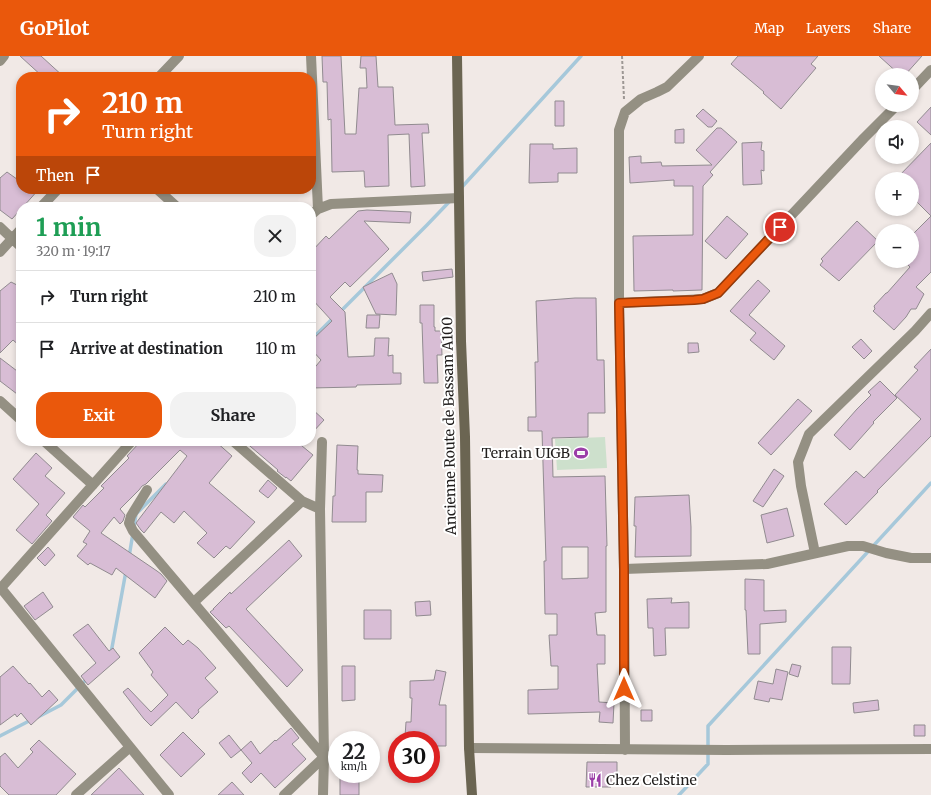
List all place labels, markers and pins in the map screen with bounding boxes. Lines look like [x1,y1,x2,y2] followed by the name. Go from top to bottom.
[763,210,797,244] pin
[482,444,570,462] place label: Terrain UIGB
[573,445,589,461] sports icon: Terrain UIGB
[606,771,697,789] place label: Chez Celstine
[587,772,603,788] restaurant icon: Chez Celstine

